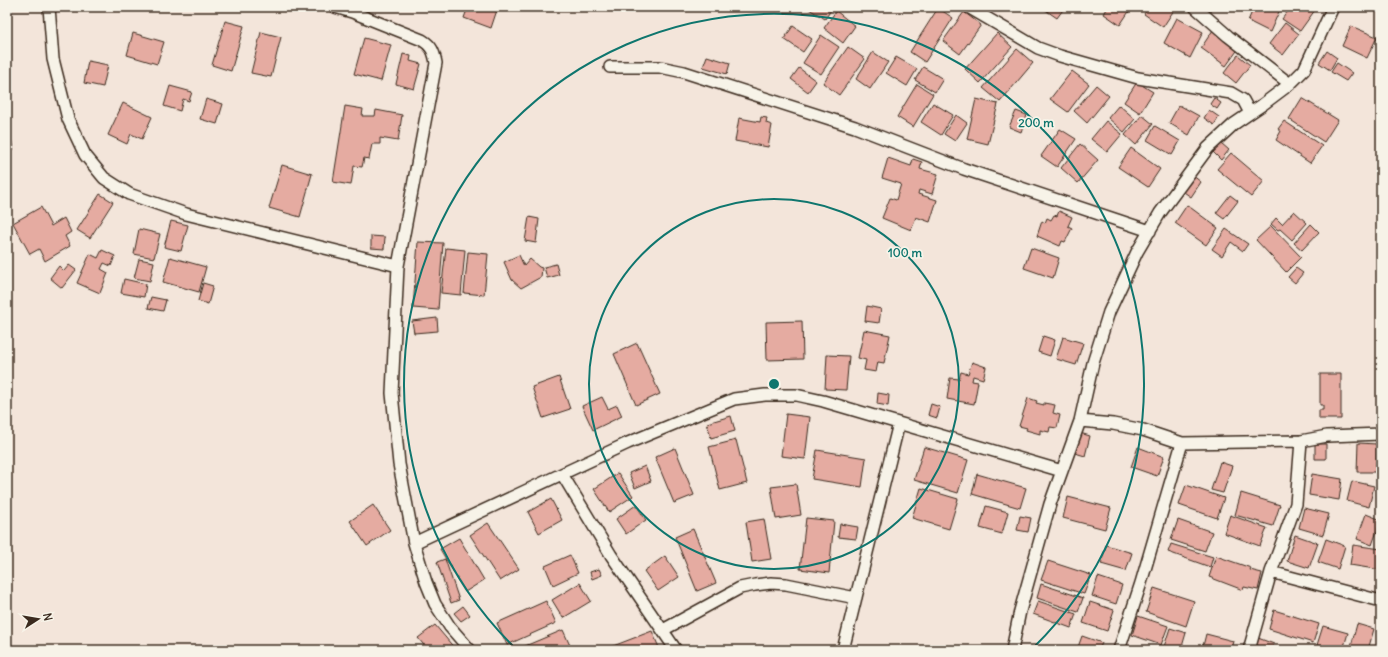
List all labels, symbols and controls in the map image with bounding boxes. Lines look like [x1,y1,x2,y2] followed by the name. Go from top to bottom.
[1018,115,1054,130] text: 200 m
[888,245,922,260] text: 100 m
[767,377,781,391] centre of rings
[18,599,58,639] north arrow
[40,612,55,622] text: N

